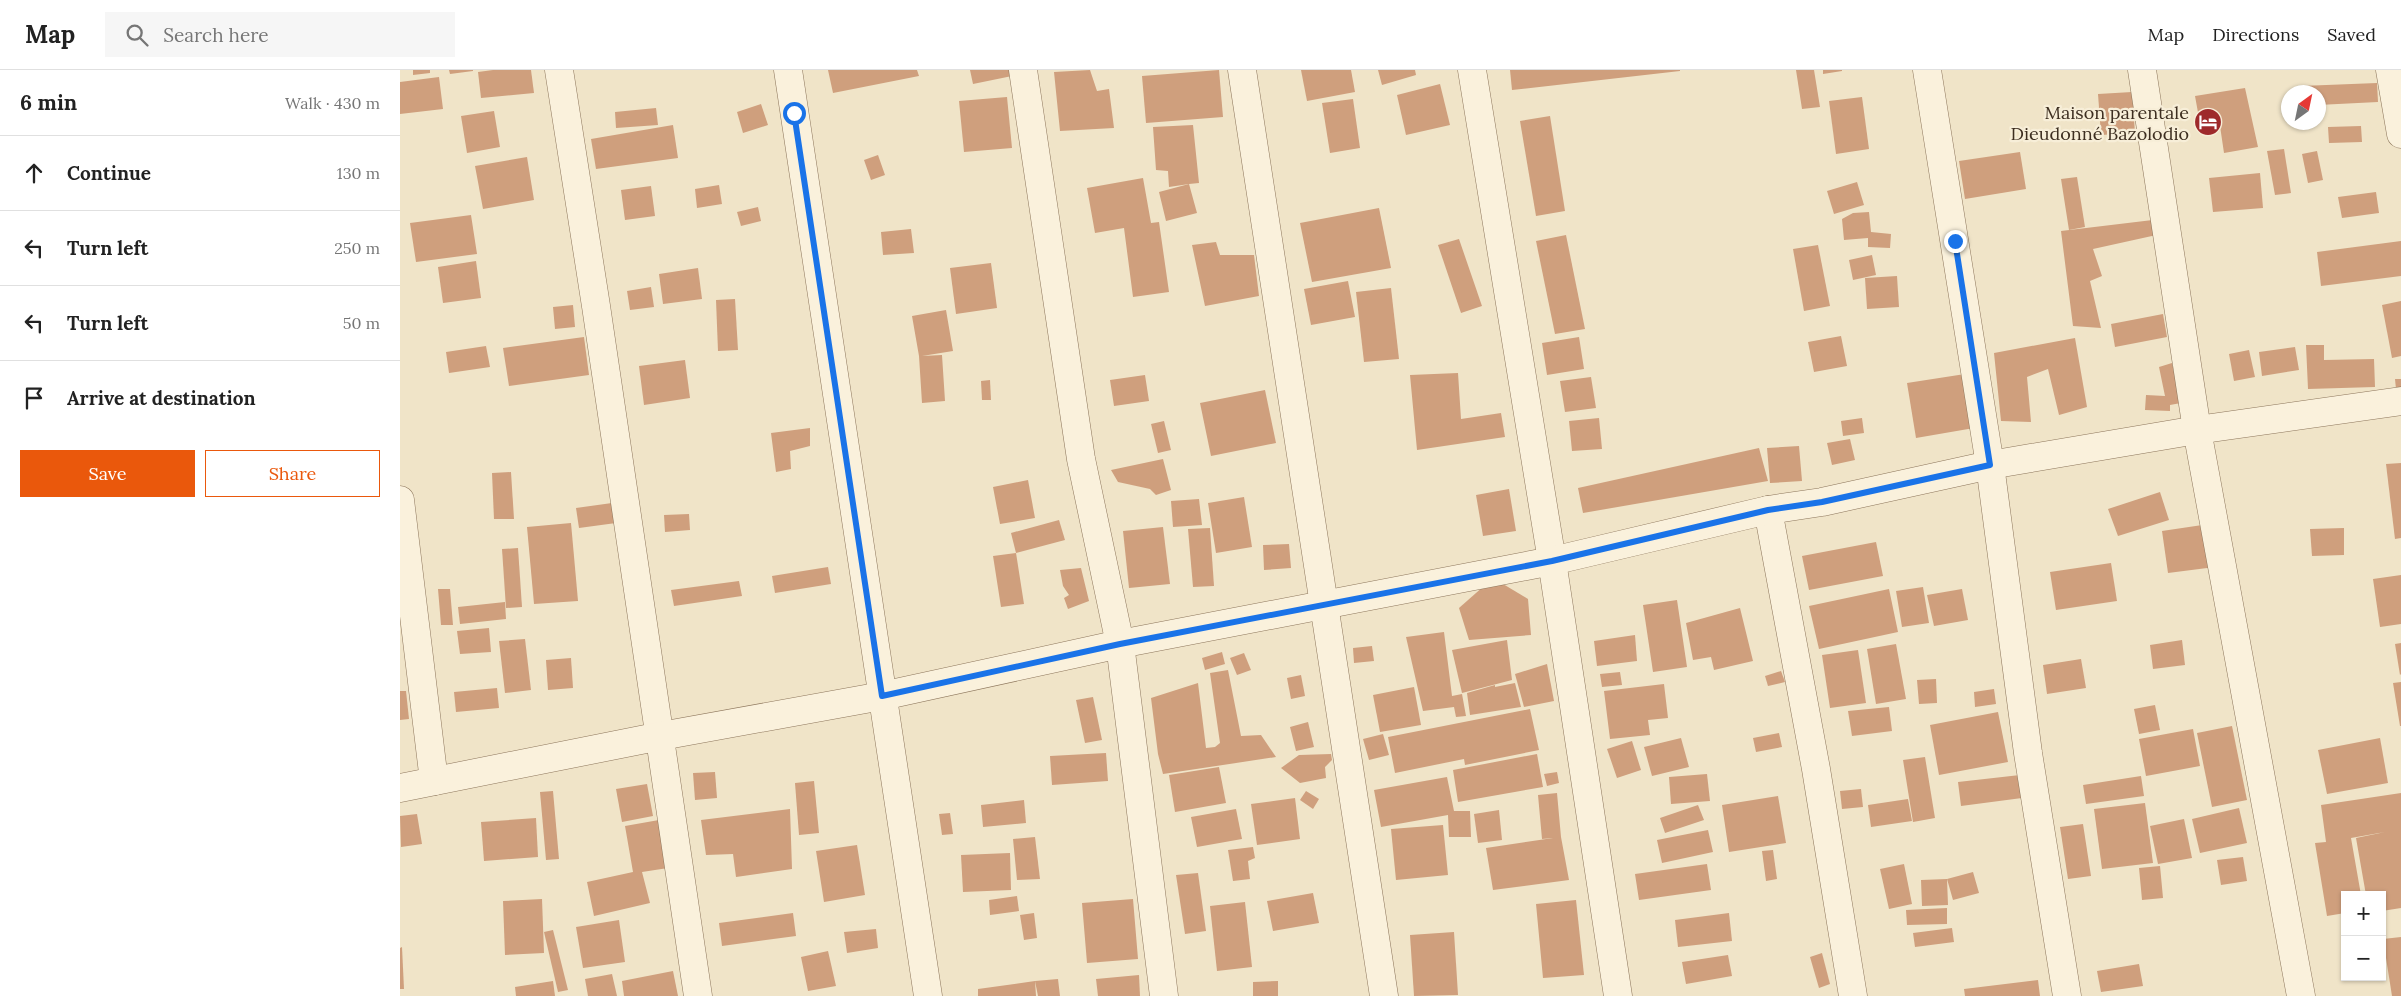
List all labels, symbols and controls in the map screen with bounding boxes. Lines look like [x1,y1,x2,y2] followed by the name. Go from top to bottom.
[105,12,455,57] search box
[25,19,75,50] text: Map
[123,21,151,49] icon: search
[163,23,269,47] text: Search here
[2148,23,2184,46] text: Map
[2212,23,2299,46] text: Directions
[2327,23,2376,46] text: Saved
[2281,85,2326,130] north arrow
[20,89,77,116] text: 6 min
[285,93,380,113] text: Walk · 430 m
[2011,101,2189,145] place label: Maison parentale Dieudonné Bazolodio
[783,102,806,125] route start
[2193,107,2223,137] hotel icon: Maison parentale Dieudonné Bazolodio
[20,159,48,187] icon: ahead
[67,161,151,185] text: Continue
[337,163,380,183] text: 130 m
[1944,230,1967,253] route end
[20,234,48,262] icon: left
[67,236,148,260] text: Turn left
[334,238,380,258] text: 250 m
[20,309,48,337] icon: left
[67,311,148,335] text: Turn left
[343,313,380,333] text: 50 m
[20,384,48,412] icon: arrive
[67,386,256,410] text: Arrive at destination
[20,450,195,497] button: Save
[205,450,380,497] button: Share
[2341,891,2386,981] map controls
[2341,891,2386,936] button: +
[2341,936,2386,981] button: −

